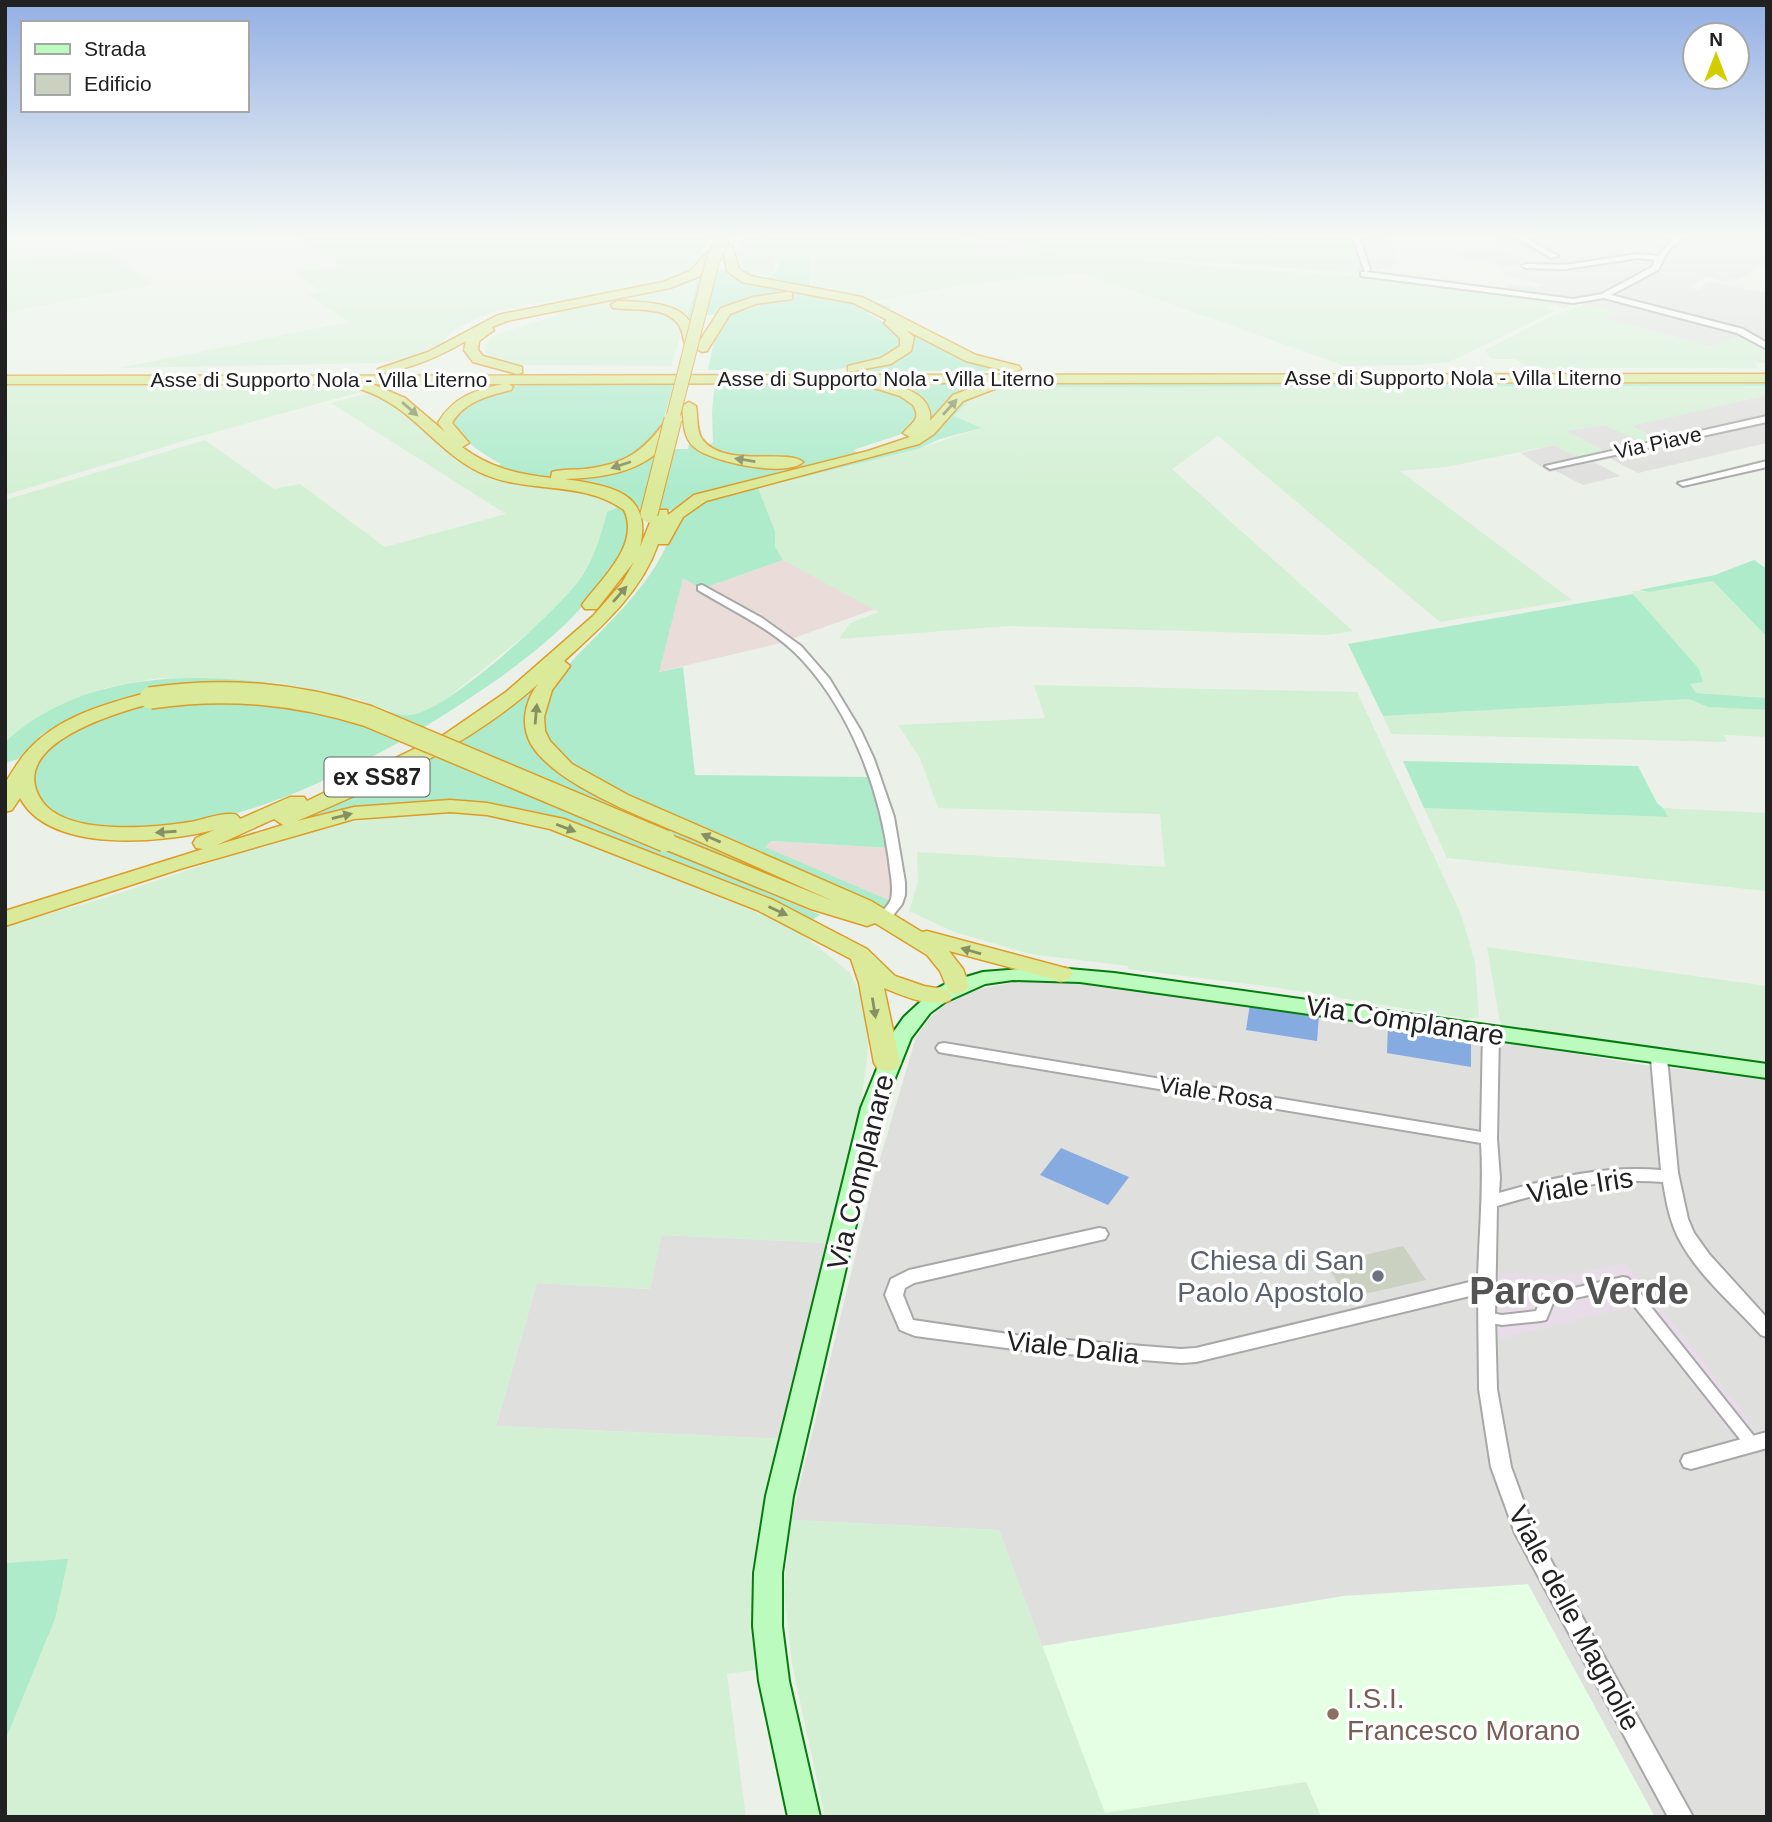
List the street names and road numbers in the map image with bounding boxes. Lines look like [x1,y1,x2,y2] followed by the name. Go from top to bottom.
[1285,366,1621,389] street label: Asse di Supporto Nola - Villa Literno
[718,367,1054,390] street label: Asse di Supporto Nola - Villa Literno
[151,368,487,391] street label: Asse di Supporto Nola - Villa Literno
[1612,422,1703,463] street label: Via Piave
[324,758,430,796] road number: ex SS87
[1304,990,1506,1051] street label: Via Complanare
[1157,1070,1276,1115] street label: Viale Rosa
[821,1071,900,1273] street label: Via Complanare
[1525,1162,1635,1209] street label: Viale Iris
[1005,1325,1141,1370] street label: Viale Dalia
[1502,1501,1647,1736] street label: Viale delle Magnolie

